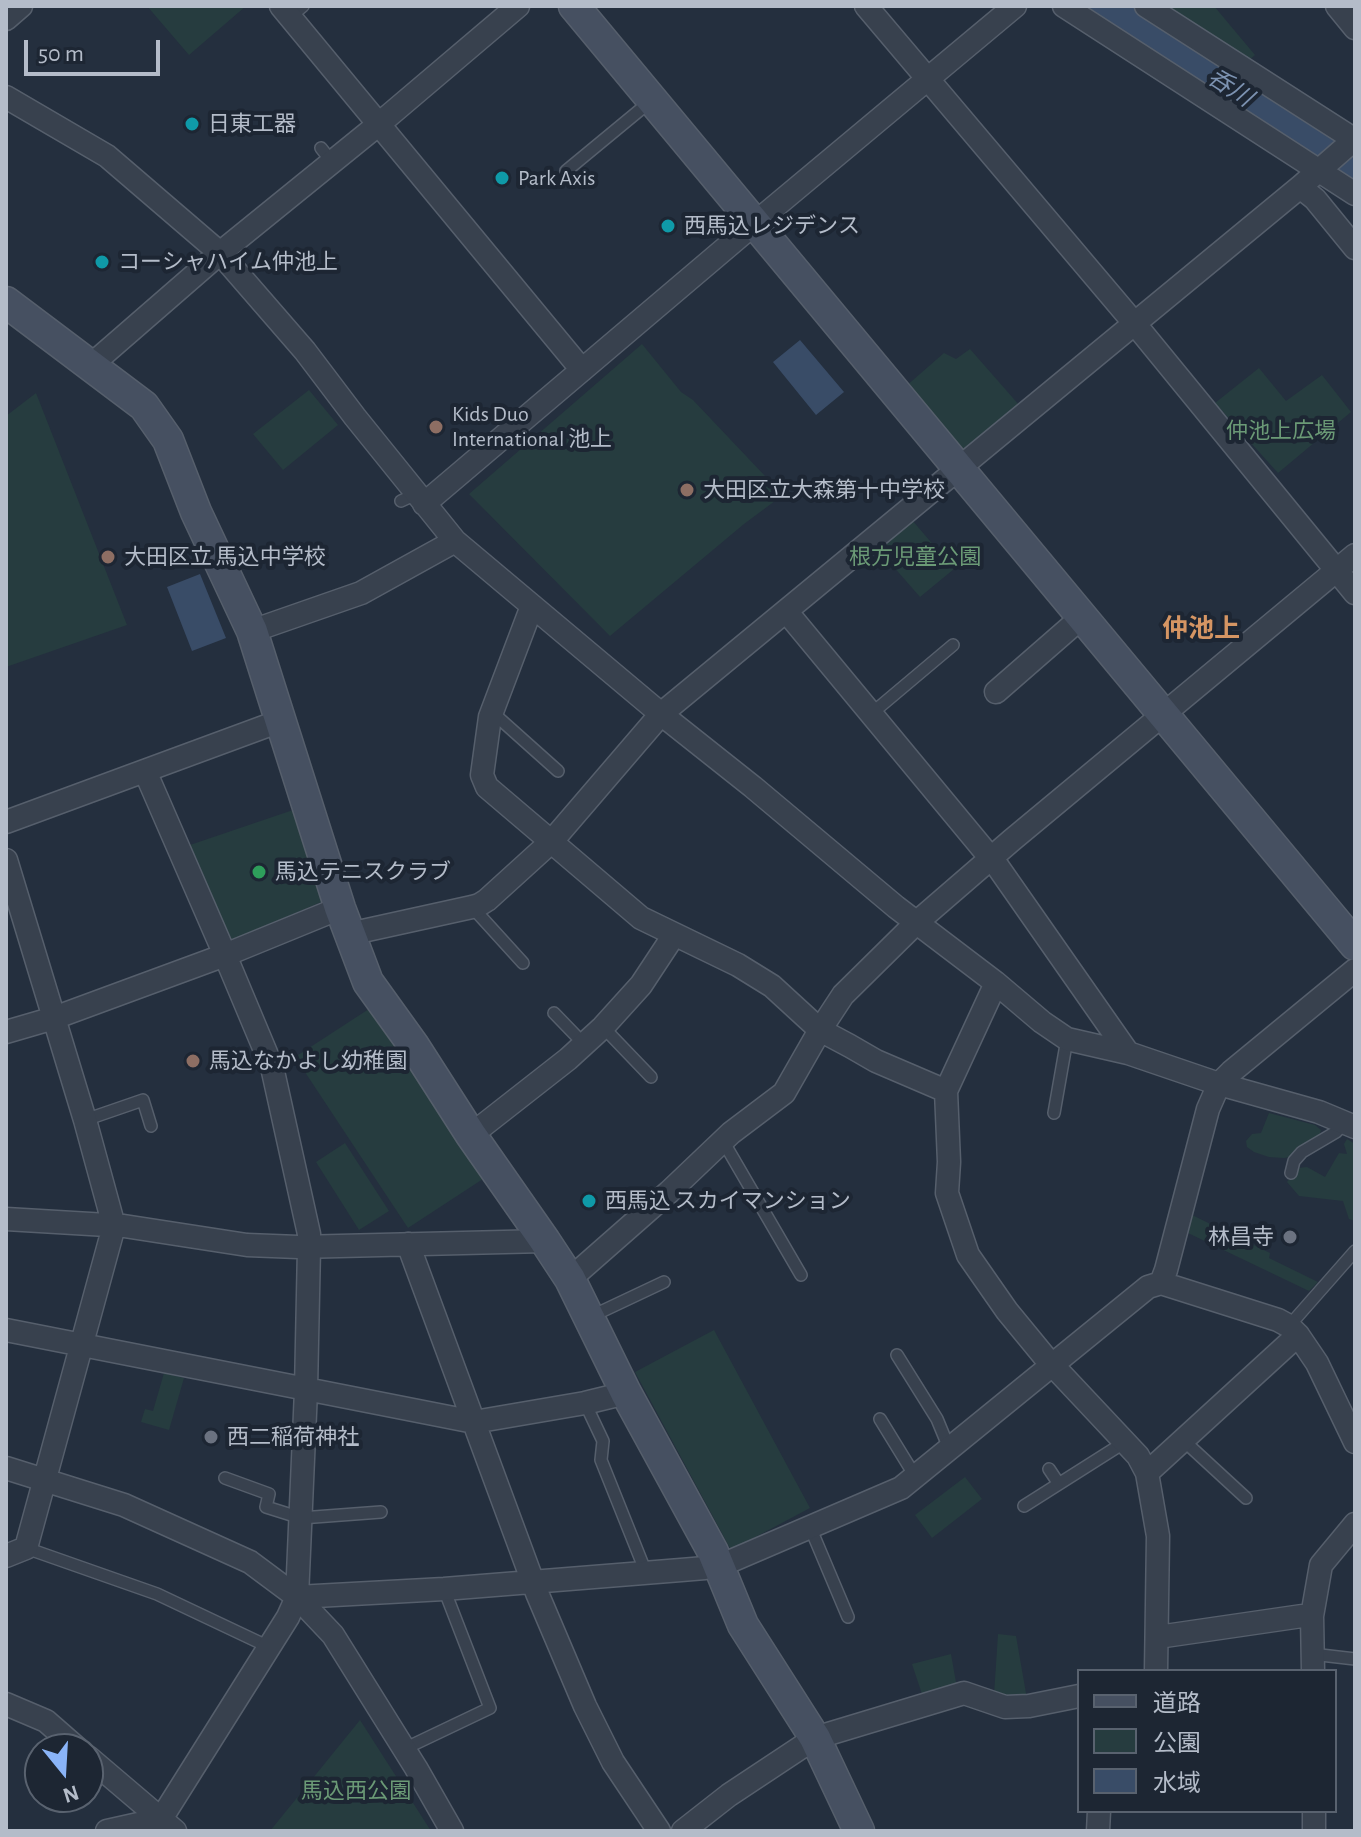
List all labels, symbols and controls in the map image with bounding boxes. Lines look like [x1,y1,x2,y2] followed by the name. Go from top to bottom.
[28,24,164,74] scale bar
[38,42,84,66] text: 50 m
[1202,63,1258,113] water label: 呑川
[208,111,296,137] place label: 日東工器
[183,115,201,133] marker: 日東工器
[518,165,595,191] place label: Park Axis
[493,169,511,187] marker: Park Axis
[684,213,860,239] place label: 西馬込レジデンス
[659,217,677,235] marker: 西馬込レジデンス
[118,249,338,275] place label: コーシャハイム仲池上
[93,253,111,271] marker: コーシャハイム仲池上
[452,401,612,452] place label: Kids Duo International 池上
[427,418,445,436] marker: Kids Duo International 池上
[1226,418,1336,444] park label: 仲池上広場
[703,477,945,503] place label: 大田区立大森第十中学校
[678,481,696,499] marker: 大田区立大森第十中学校
[124,544,326,570] place label: 大田区立 馬込中学校
[849,544,981,570] park label: 根方児童公園
[99,548,117,566] marker: 大田区立 馬込中学校
[1162,613,1240,645] district label: 仲池上
[275,859,451,885] place label: 馬込テニスクラブ
[250,863,268,881] marker: 馬込テニスクラブ
[209,1048,407,1074] place label: 馬込なかよし幼稚園
[184,1052,202,1070] marker: 馬込なかよし幼稚園
[605,1188,851,1214] place label: 西馬込 スカイマンション
[580,1192,598,1210] marker: 西馬込 スカイマンション
[1208,1224,1274,1250] place label: 林昌寺
[1281,1228,1299,1246] marker: 林昌寺
[227,1424,359,1450] place label: 西二稲荷神社
[202,1428,220,1446] marker: 西二稲荷神社
[1077,1669,1337,1813] legend
[1153,1692,1201,1716] text: 道路
[1153,1732,1201,1756] text: 公園
[24,1733,104,1813] north arrow
[1153,1772,1201,1796] text: 水域
[301,1778,411,1804] park label: 馬込西公園
[60,1781,81,1807] text: N

